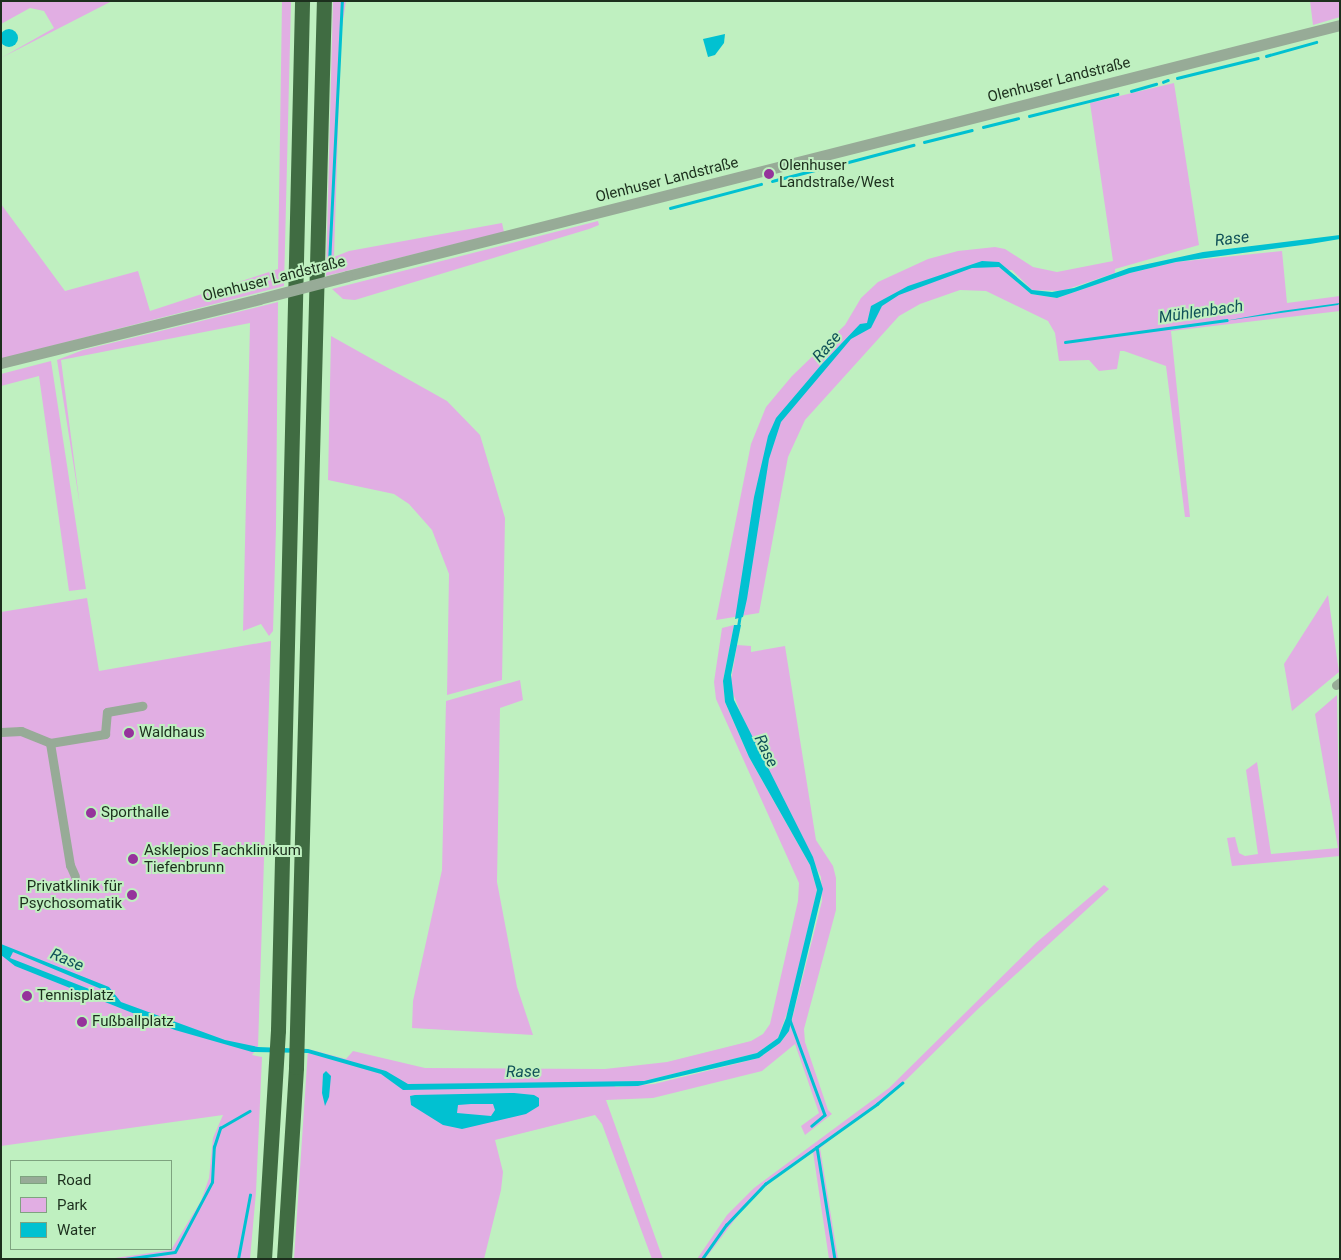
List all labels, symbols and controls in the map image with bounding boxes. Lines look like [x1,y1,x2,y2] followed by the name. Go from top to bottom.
[986,54,1132,106] street label: Olenhuser Landstraße
[594,154,740,206] street label: Olenhuser Landstraße
[779,156,894,191] place label: Olenhuser Landstraße/West
[763,168,775,180] marker: Olenhuser Landstraße/West
[1214,227,1250,251] water label: Rase
[201,253,347,305] street label: Olenhuser Landstraße
[1158,297,1244,327] water label: Mühlenbach
[809,328,845,366] water label: Rase
[139,724,205,742] place label: Waldhaus
[123,727,135,739] marker: Waldhaus
[750,731,782,771] water label: Rase
[101,804,169,822] place label: Sporthalle
[85,807,97,819] marker: Sporthalle
[144,841,301,876] place label: Asklepios Fachklinikum Tiefenbrunn
[126,852,140,866] marker: Asklepios Fachklinikum Tiefenbrunn
[19,877,122,912] place label: Privatklinik für Psychosomatik
[126,889,138,901] marker: Privatklinik für Psychosomatik
[47,944,87,976] water label: Rase
[37,987,114,1005] place label: Tennisplatz
[21,990,33,1002] marker: Tennisplatz
[92,1013,174,1031] place label: Fußballplatz
[76,1016,88,1028] marker: Fußballplatz
[506,1062,540,1082] water label: Rase
[10,1160,172,1250] legend
[57,1171,91,1189] text: Road
[57,1196,87,1214] text: Park
[57,1221,96,1239] text: Water

